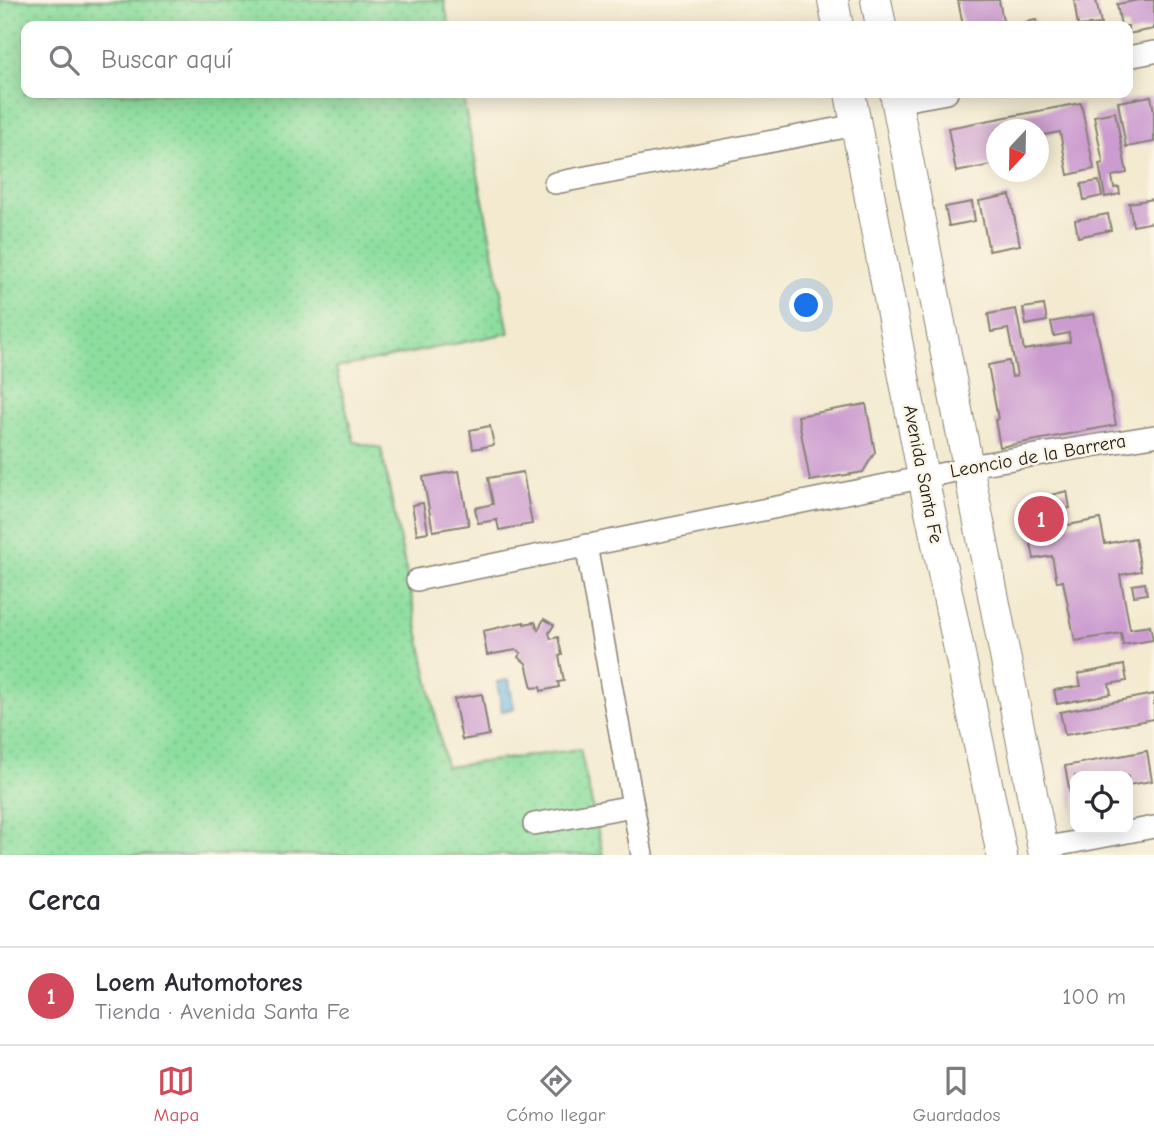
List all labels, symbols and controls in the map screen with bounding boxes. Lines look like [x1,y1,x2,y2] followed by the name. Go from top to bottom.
[21,21,1133,98] search box
[45,41,83,79] icon: search
[101,45,232,75] text: Buscar aquí
[986,119,1049,182] north arrow
[789,288,823,322] your location
[899,403,947,545] street label: Avenida Santa Fe
[948,430,1128,482] street label: Leoncio de la Barrera
[1018,493,1064,545] pin: 1
[1070,771,1133,834] map controls
[1070,771,1133,834] button: locate
[28,883,101,918] text: Cerca
[95,968,303,998] text: Loem Automotores
[46,983,56,1010] text: 1
[1062,983,1126,1010] text: 100 m
[95,998,350,1025] text: Tienda · Avenida Santa Fe
[154,1062,199,1126] tab: Mapa
[506,1062,605,1126] tab: Cómo llegar
[913,1062,1000,1126] tab: Guardados

